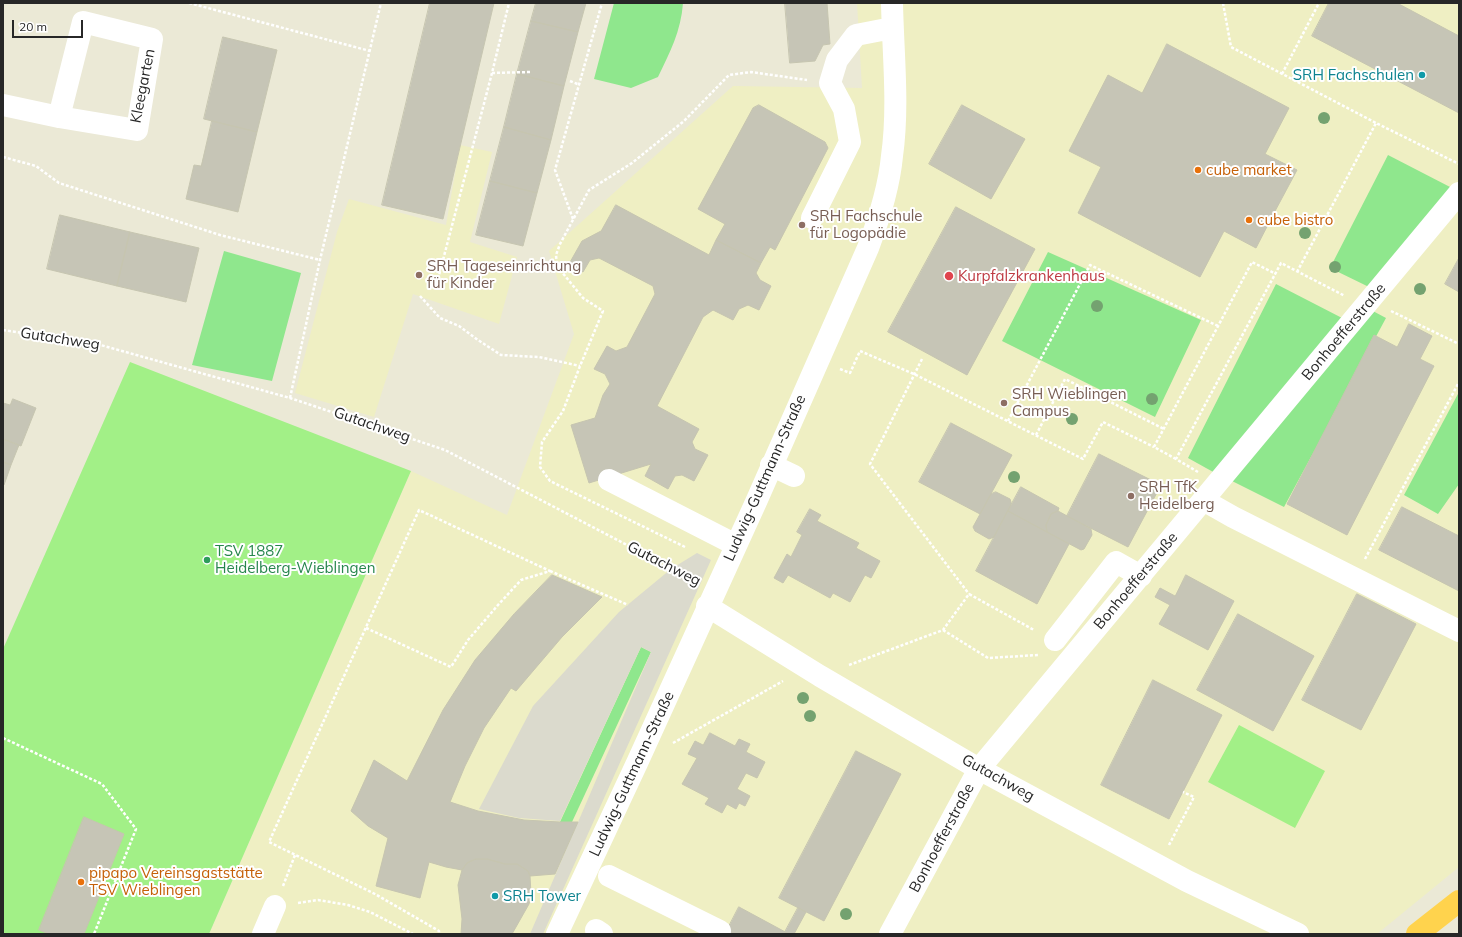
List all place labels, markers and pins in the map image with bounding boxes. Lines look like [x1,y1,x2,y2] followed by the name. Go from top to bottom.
[1293,66,1414,84] place label: SRH Fachschulen
[1417,70,1427,80] marker: SRH Fachschulen
[1206,161,1292,179] place label: cube market
[1193,165,1203,175] marker: cube market
[810,207,923,242] place label: SRH Fachschule für Logopädie
[1257,211,1333,229] place label: cube bistro
[1244,215,1254,225] marker: cube bistro
[797,220,807,230] marker: SRH Fachschule für Logopädie
[427,257,581,292] place label: SRH Tageseinrichtung für Kinder
[958,267,1105,285] place label: Kurpfalzkrankenhaus
[414,270,424,280] marker: SRH Tageseinrichtung für Kinder
[943,270,955,282] marker: Kurpfalzkrankenhaus
[1012,385,1126,420] place label: SRH Wieblingen Campus
[999,398,1009,408] marker: SRH Wieblingen Campus
[1139,478,1215,513] place label: SRH TfK Heidelberg
[1126,491,1136,501] marker: SRH TfK Heidelberg
[215,542,376,577] place label: TSV 1887 Heidelberg-Wieblingen
[202,555,212,565] marker: TSV 1887 Heidelberg-Wieblingen
[89,864,263,899] place label: pipapo Vereinsgaststätte TSV Wieblingen
[76,877,86,887] marker: pipapo Vereinsgaststätte TSV Wieblingen
[503,887,581,905] place label: SRH Tower
[490,891,500,901] marker: SRH Tower

